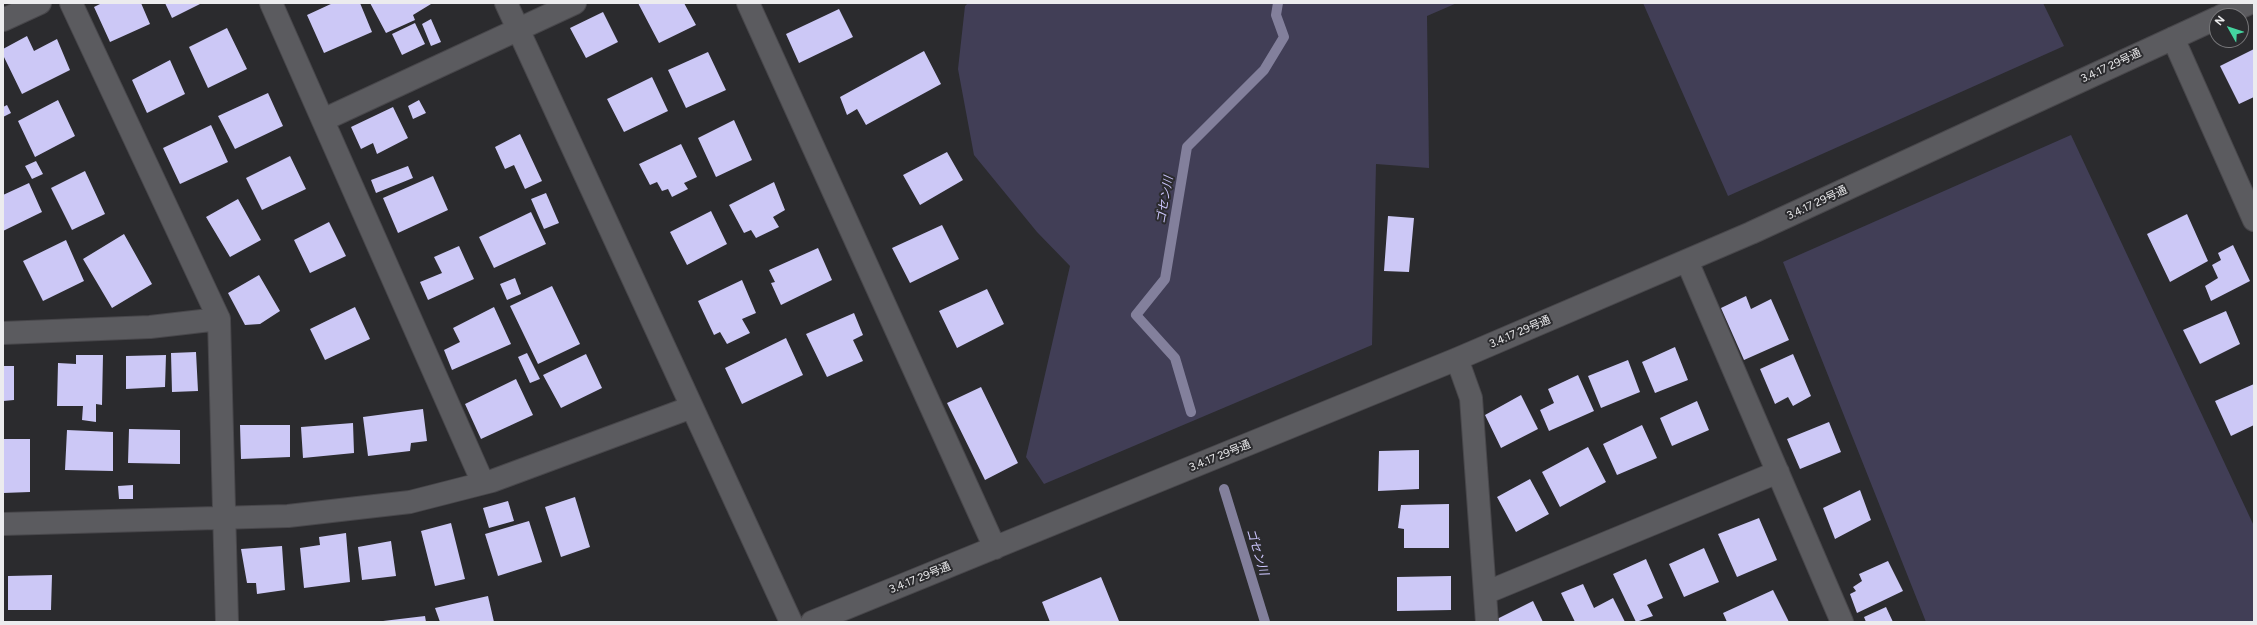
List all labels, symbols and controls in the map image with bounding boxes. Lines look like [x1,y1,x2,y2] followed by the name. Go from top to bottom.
[2209,8,2249,48] north arrow
[2212,13,2228,28] text: N
[2079,46,2143,86] street label: 3.4.17 29号通
[1154,175,1176,225] water label: ゴセン川
[1785,183,1849,223] street label: 3.4.17 29号通
[1488,313,1552,351] street label: 3.4.17 29号通
[1187,438,1253,474] street label: 3.4.17 29号通
[1243,527,1271,577] water label: ゴセン川
[887,560,953,596] street label: 3.4.17 29号通

